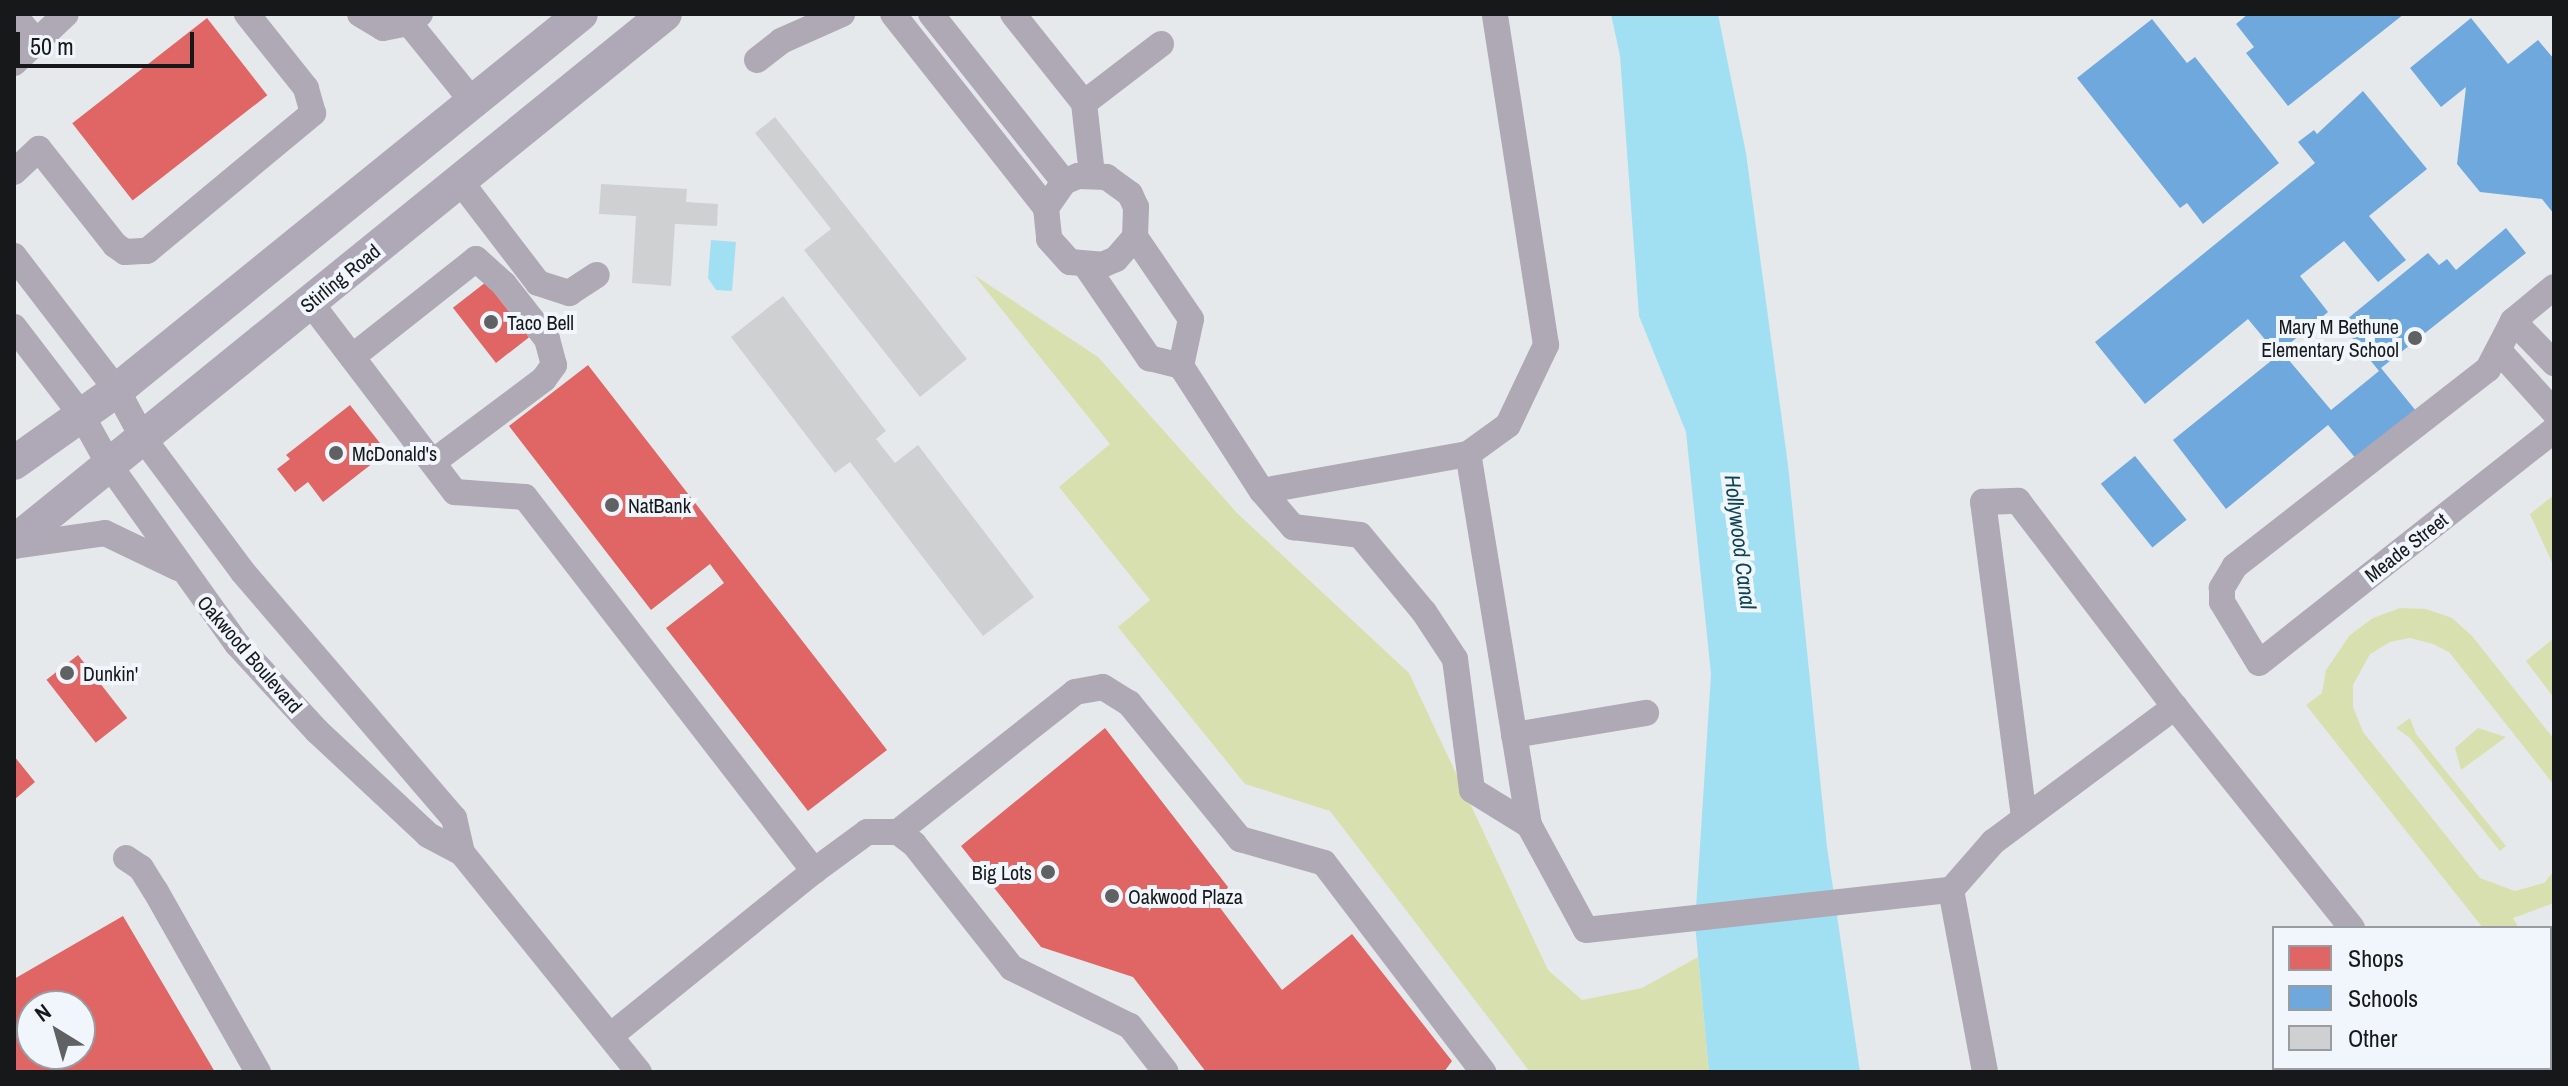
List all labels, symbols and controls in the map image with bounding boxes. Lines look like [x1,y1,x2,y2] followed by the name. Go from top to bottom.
[20,16,198,66] scale bar
[30,30,74,62] text: 50 m
[295,239,385,317] street label: Stirling Road
[507,310,574,334] place label: Taco Bell
[482,313,500,331] marker: Taco Bell
[2261,314,2399,361] place label: Mary M Bethune Elementary School
[2406,329,2424,347] marker: Mary M Bethune Elementary School
[352,441,437,465] place label: McDonald's
[327,444,345,462] marker: McDonald's
[1719,473,1761,611] water label: Hollywood Canal
[628,493,691,517] place label: NatBank
[603,496,621,514] marker: NatBank
[2360,507,2452,587] street label: Meade Street
[193,590,307,718] street label: Oakwood Boulevard
[83,661,138,685] place label: Dunkin'
[58,664,76,682] marker: Dunkin'
[972,860,1032,884] place label: Big Lots
[1039,863,1057,881] marker: Big Lots
[1128,884,1243,908] place label: Oakwood Plaza
[1103,887,1121,905] marker: Oakwood Plaza
[2272,926,2552,1070] legend
[2348,942,2404,974] text: Shops
[2348,982,2418,1014] text: Schools
[16,990,96,1070] north arrow
[29,997,57,1028] text: N
[2348,1022,2397,1054] text: Other

